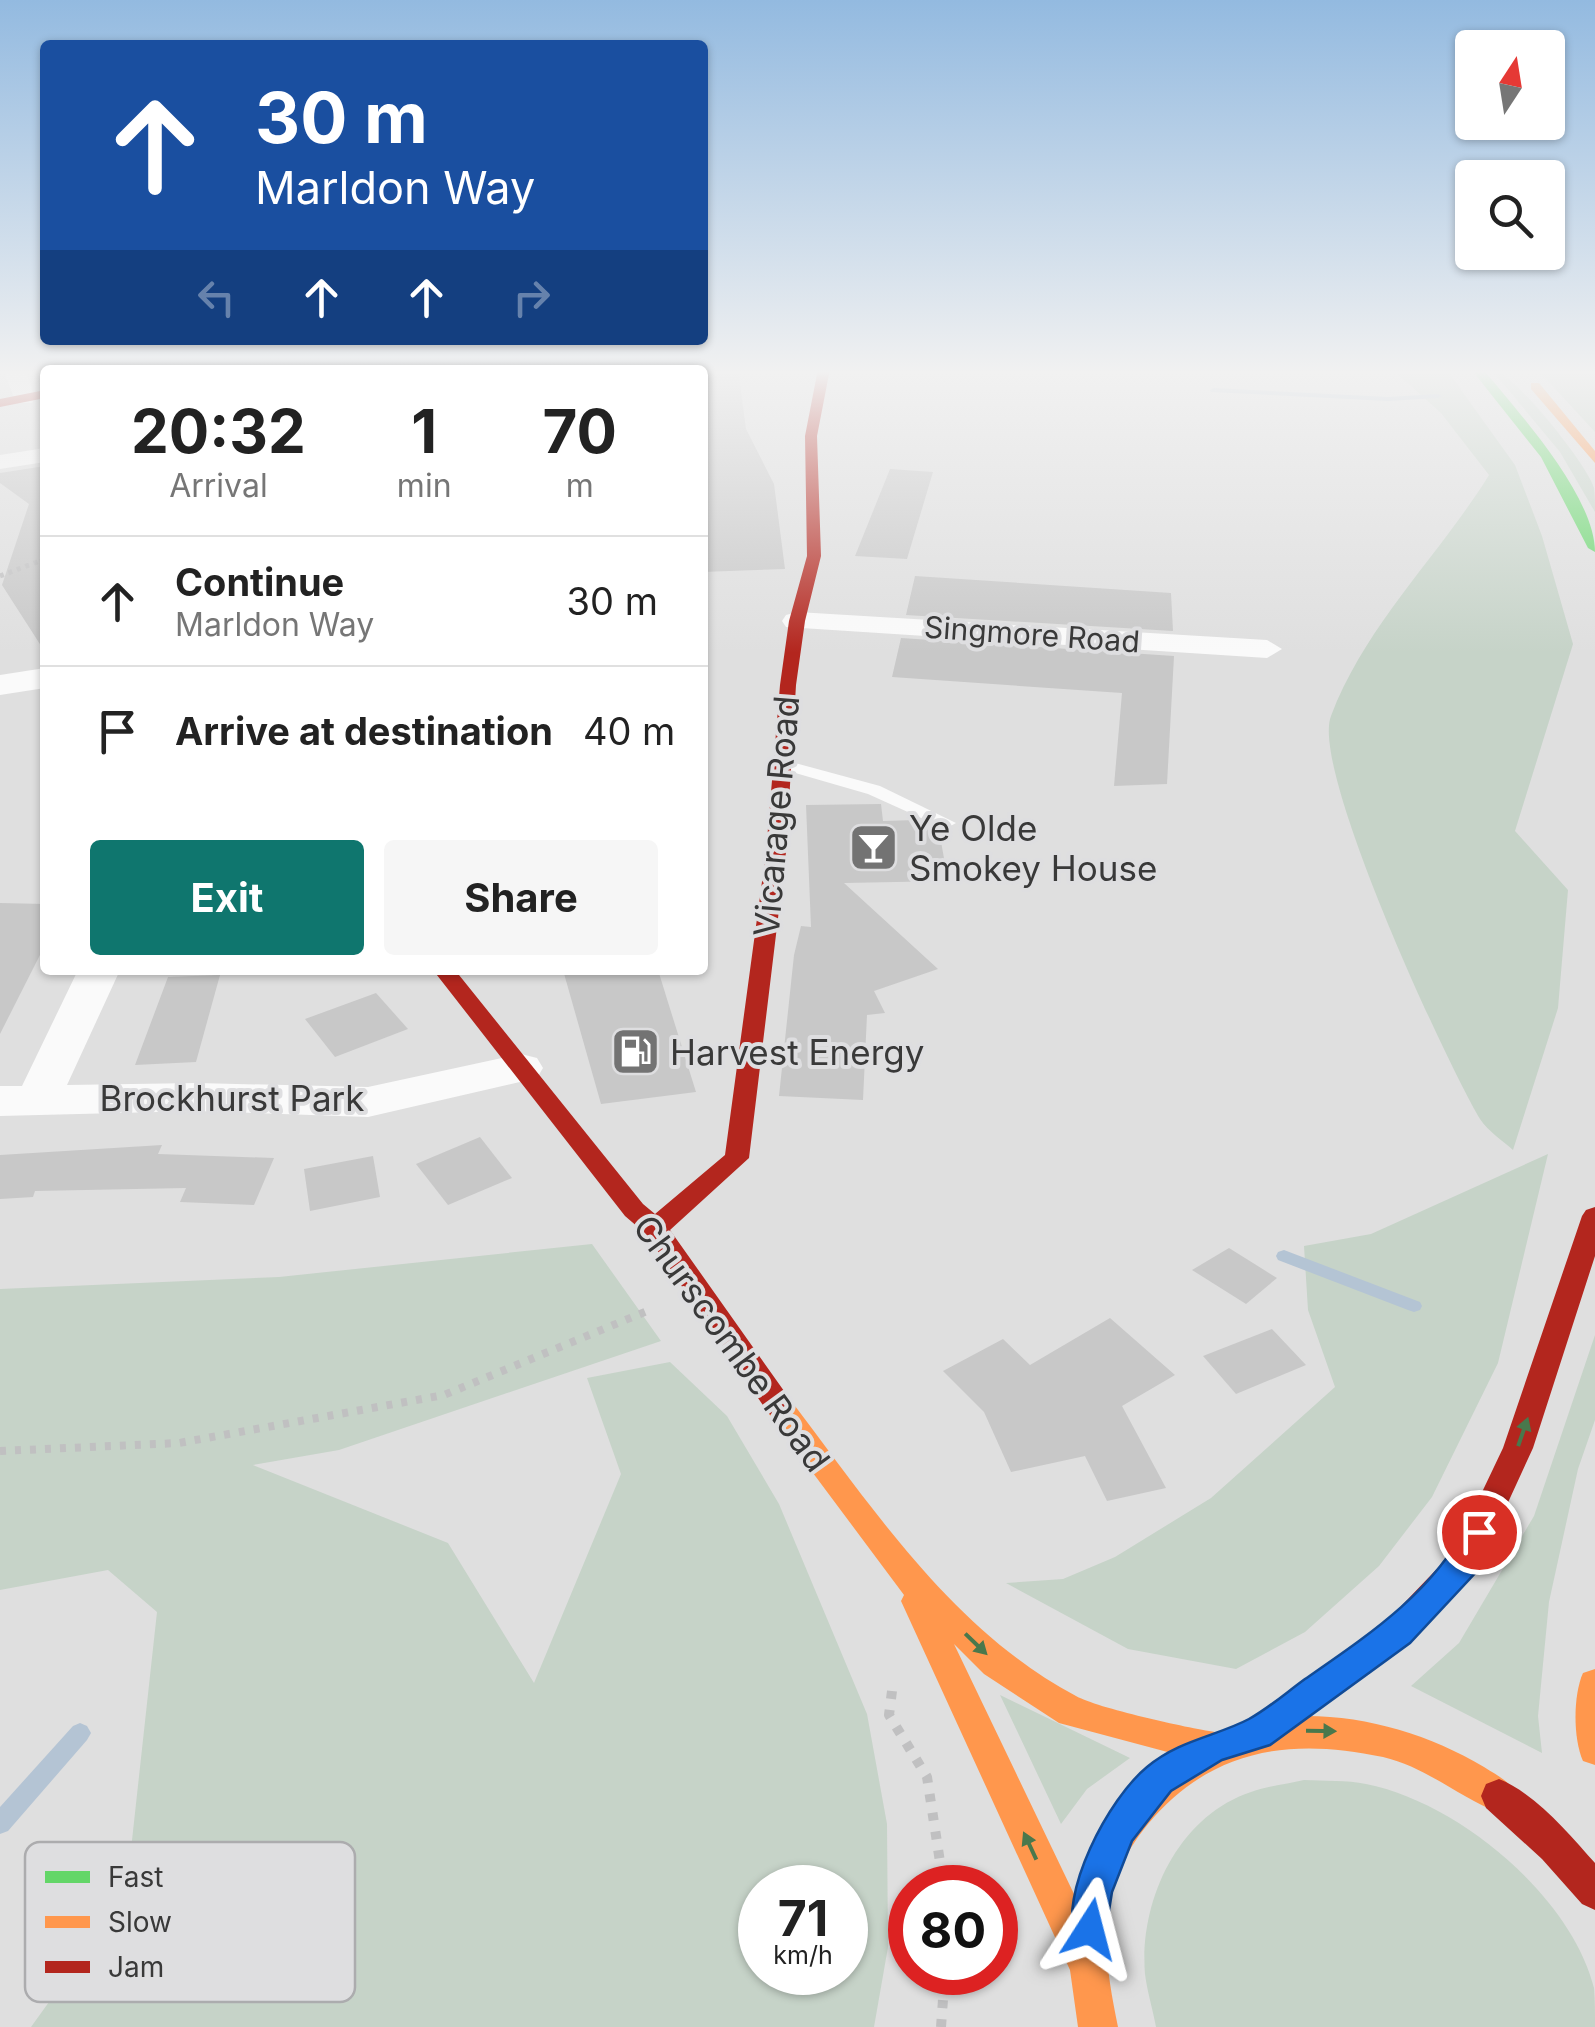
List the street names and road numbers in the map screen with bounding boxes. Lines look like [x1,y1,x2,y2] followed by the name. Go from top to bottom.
[923,609,1141,659] street label: Singmore Road
[745,694,807,938] street label: Vicarage Road
[100,1077,364,1119] street label: Brockhurst Park
[625,1207,839,1479] street label: Churscombe Road

